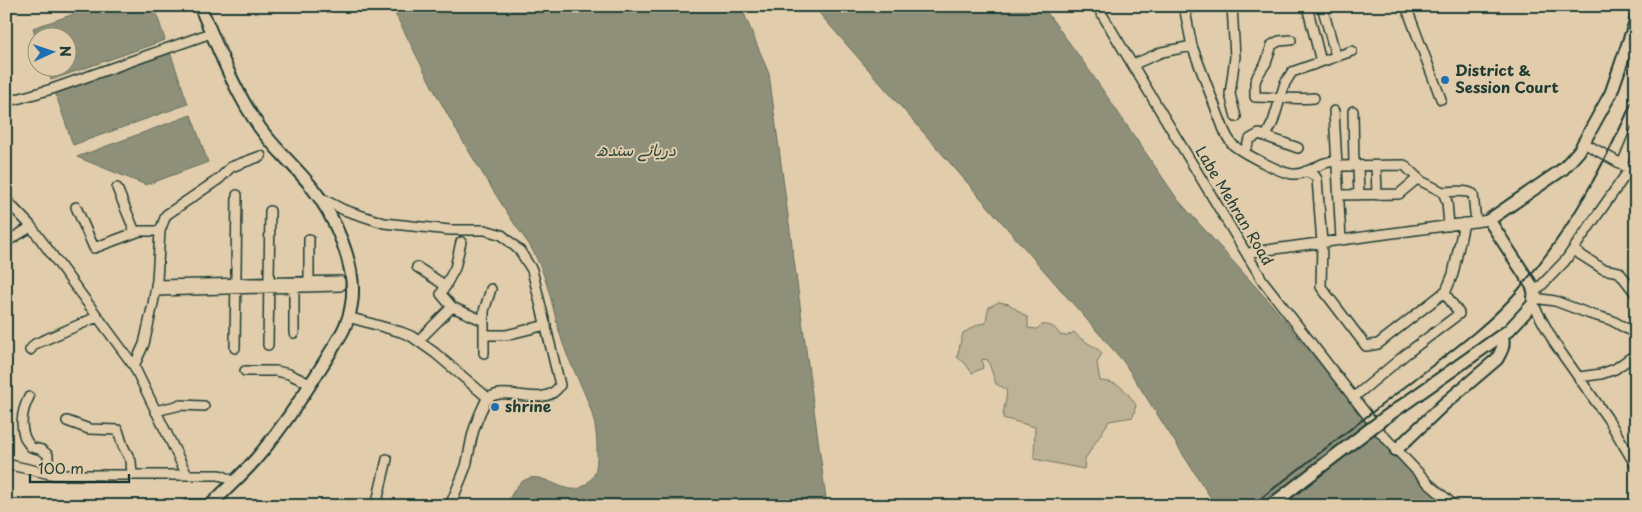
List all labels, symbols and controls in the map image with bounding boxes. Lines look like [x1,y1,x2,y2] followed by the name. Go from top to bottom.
[28,28,78,78] north arrow
[55,45,76,57] text: N
[1455,58,1559,98] place label: District & Session Court
[1439,74,1451,86] marker: District & Session Court
[596,137,676,162] water label: دریائے سندھ
[1191,141,1280,269] street label: Labe Mehran Road
[505,394,552,417] place label: shrine
[489,401,501,413] marker: shrine
[30,452,129,484] scale bar
[38,456,84,479] text: 100 m

